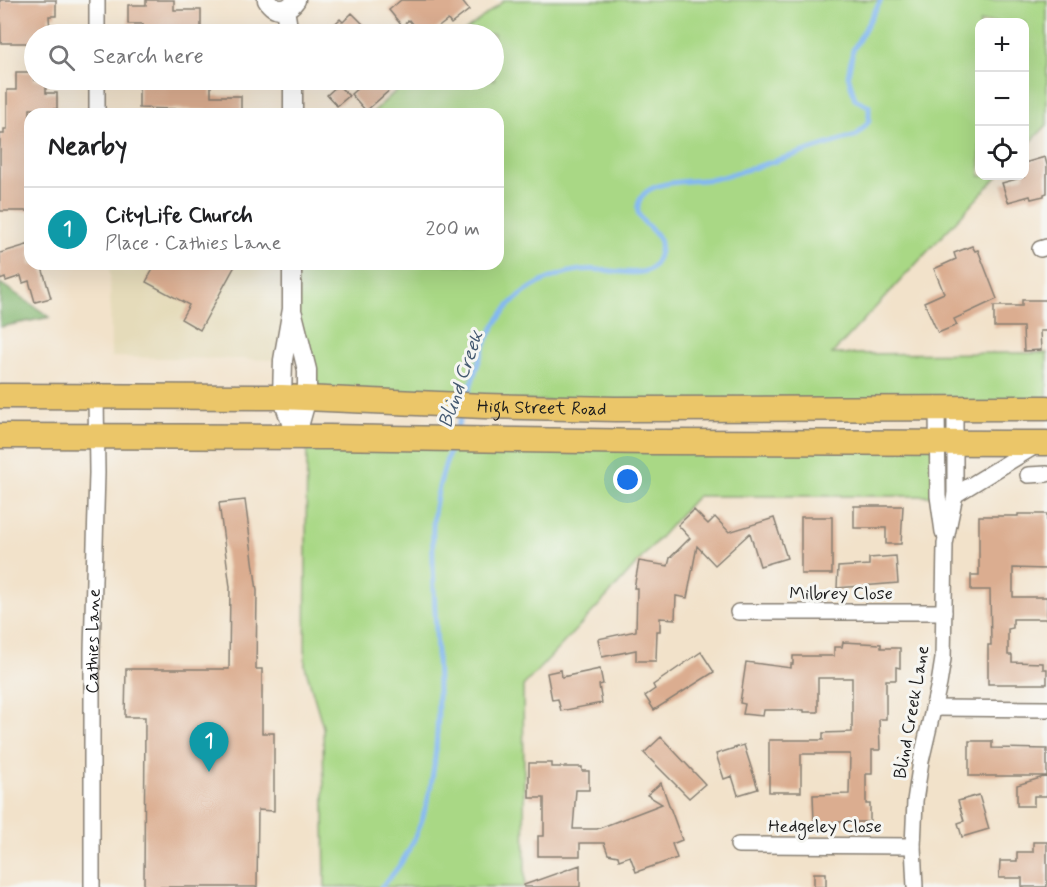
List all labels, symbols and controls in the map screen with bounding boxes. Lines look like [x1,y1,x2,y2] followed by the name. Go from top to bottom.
[975,18,1029,180] map controls
[975,18,1029,72] button: +
[24,24,504,90] search box
[45,41,78,74] icon: search
[93,43,204,71] text: Search here
[975,72,1029,126] button: −
[975,126,1029,180] button: locate
[48,130,127,164] text: Nearby
[105,202,253,230] text: CityLife Church
[63,216,72,243] text: 1
[425,216,480,243] text: 200 m
[105,230,281,257] text: Place · Cathies Lane
[432,327,491,432] water label: Blind Creek
[476,395,607,422] street label: High Street Road
[613,465,642,494] your location
[789,582,893,606] street label: Milbrey Close
[81,588,107,694] street label: Cathies Lane
[888,644,936,781] street label: Blind Creek Lane
[190,722,228,772] pin: 1
[768,815,882,840] street label: Hedgeley Close

